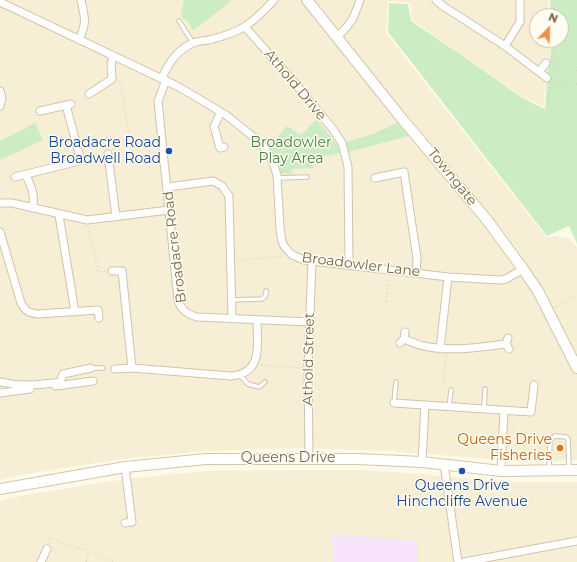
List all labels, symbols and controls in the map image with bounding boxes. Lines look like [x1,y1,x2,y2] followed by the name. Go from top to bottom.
[529,8,569,48] north arrow
[546,10,560,26] text: N
[260,46,330,124] street label: Athold Drive
[48,135,161,168] place label: Broadacre Road Broadwell Road
[250,135,332,168] park label: Broadowler Play Area
[424,145,480,209] street label: Towngate
[164,146,174,156] marker: Broadacre Road Broadwell Road
[160,190,190,304] street label: Broadacre Road
[301,249,421,281] street label: Broadowler Lane
[300,312,318,406] street label: Athold Street
[457,432,552,464] place label: Queens Drive Fisheries
[555,443,565,453] marker: Queens Drive Fisheries
[241,450,335,466] street label: Queens Drive
[457,466,467,476] marker: Queens Drive Hinchcliffe Avenue
[396,478,528,510] place label: Queens Drive Hinchcliffe Avenue

